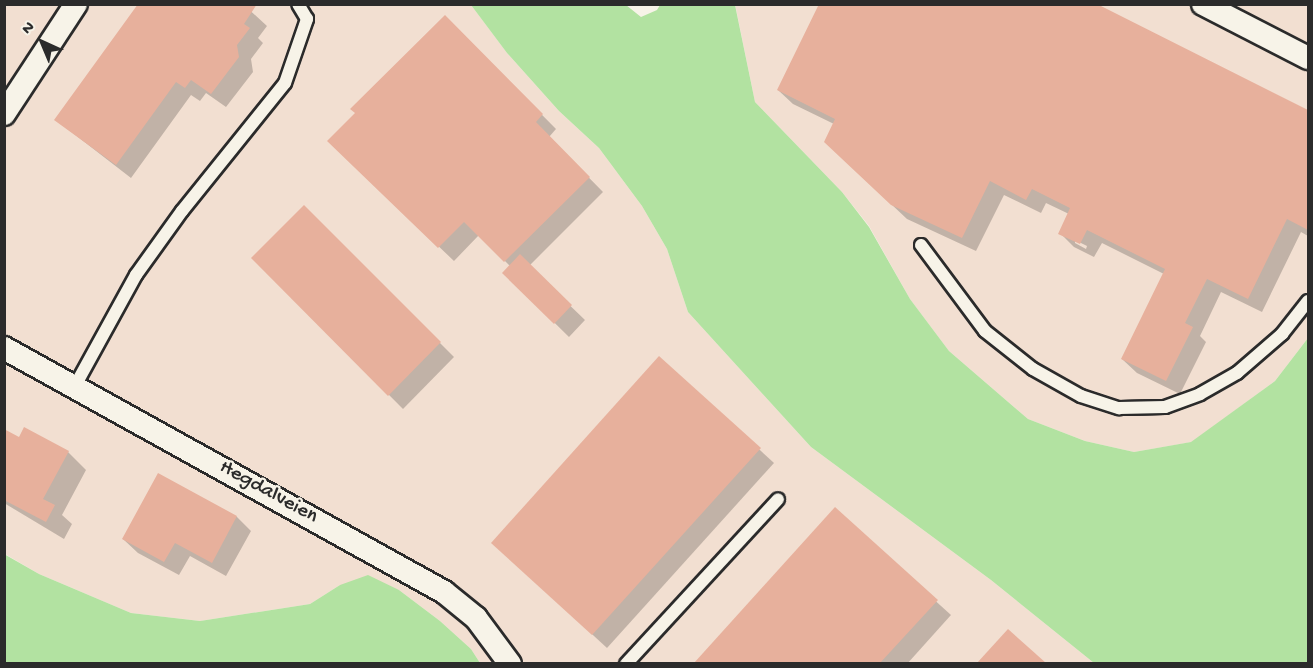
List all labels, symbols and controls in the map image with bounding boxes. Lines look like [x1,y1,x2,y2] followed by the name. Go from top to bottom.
[12,12,72,72] north arrow
[19,18,40,39] text: N
[214,456,322,530] street label: Hegdalveien

